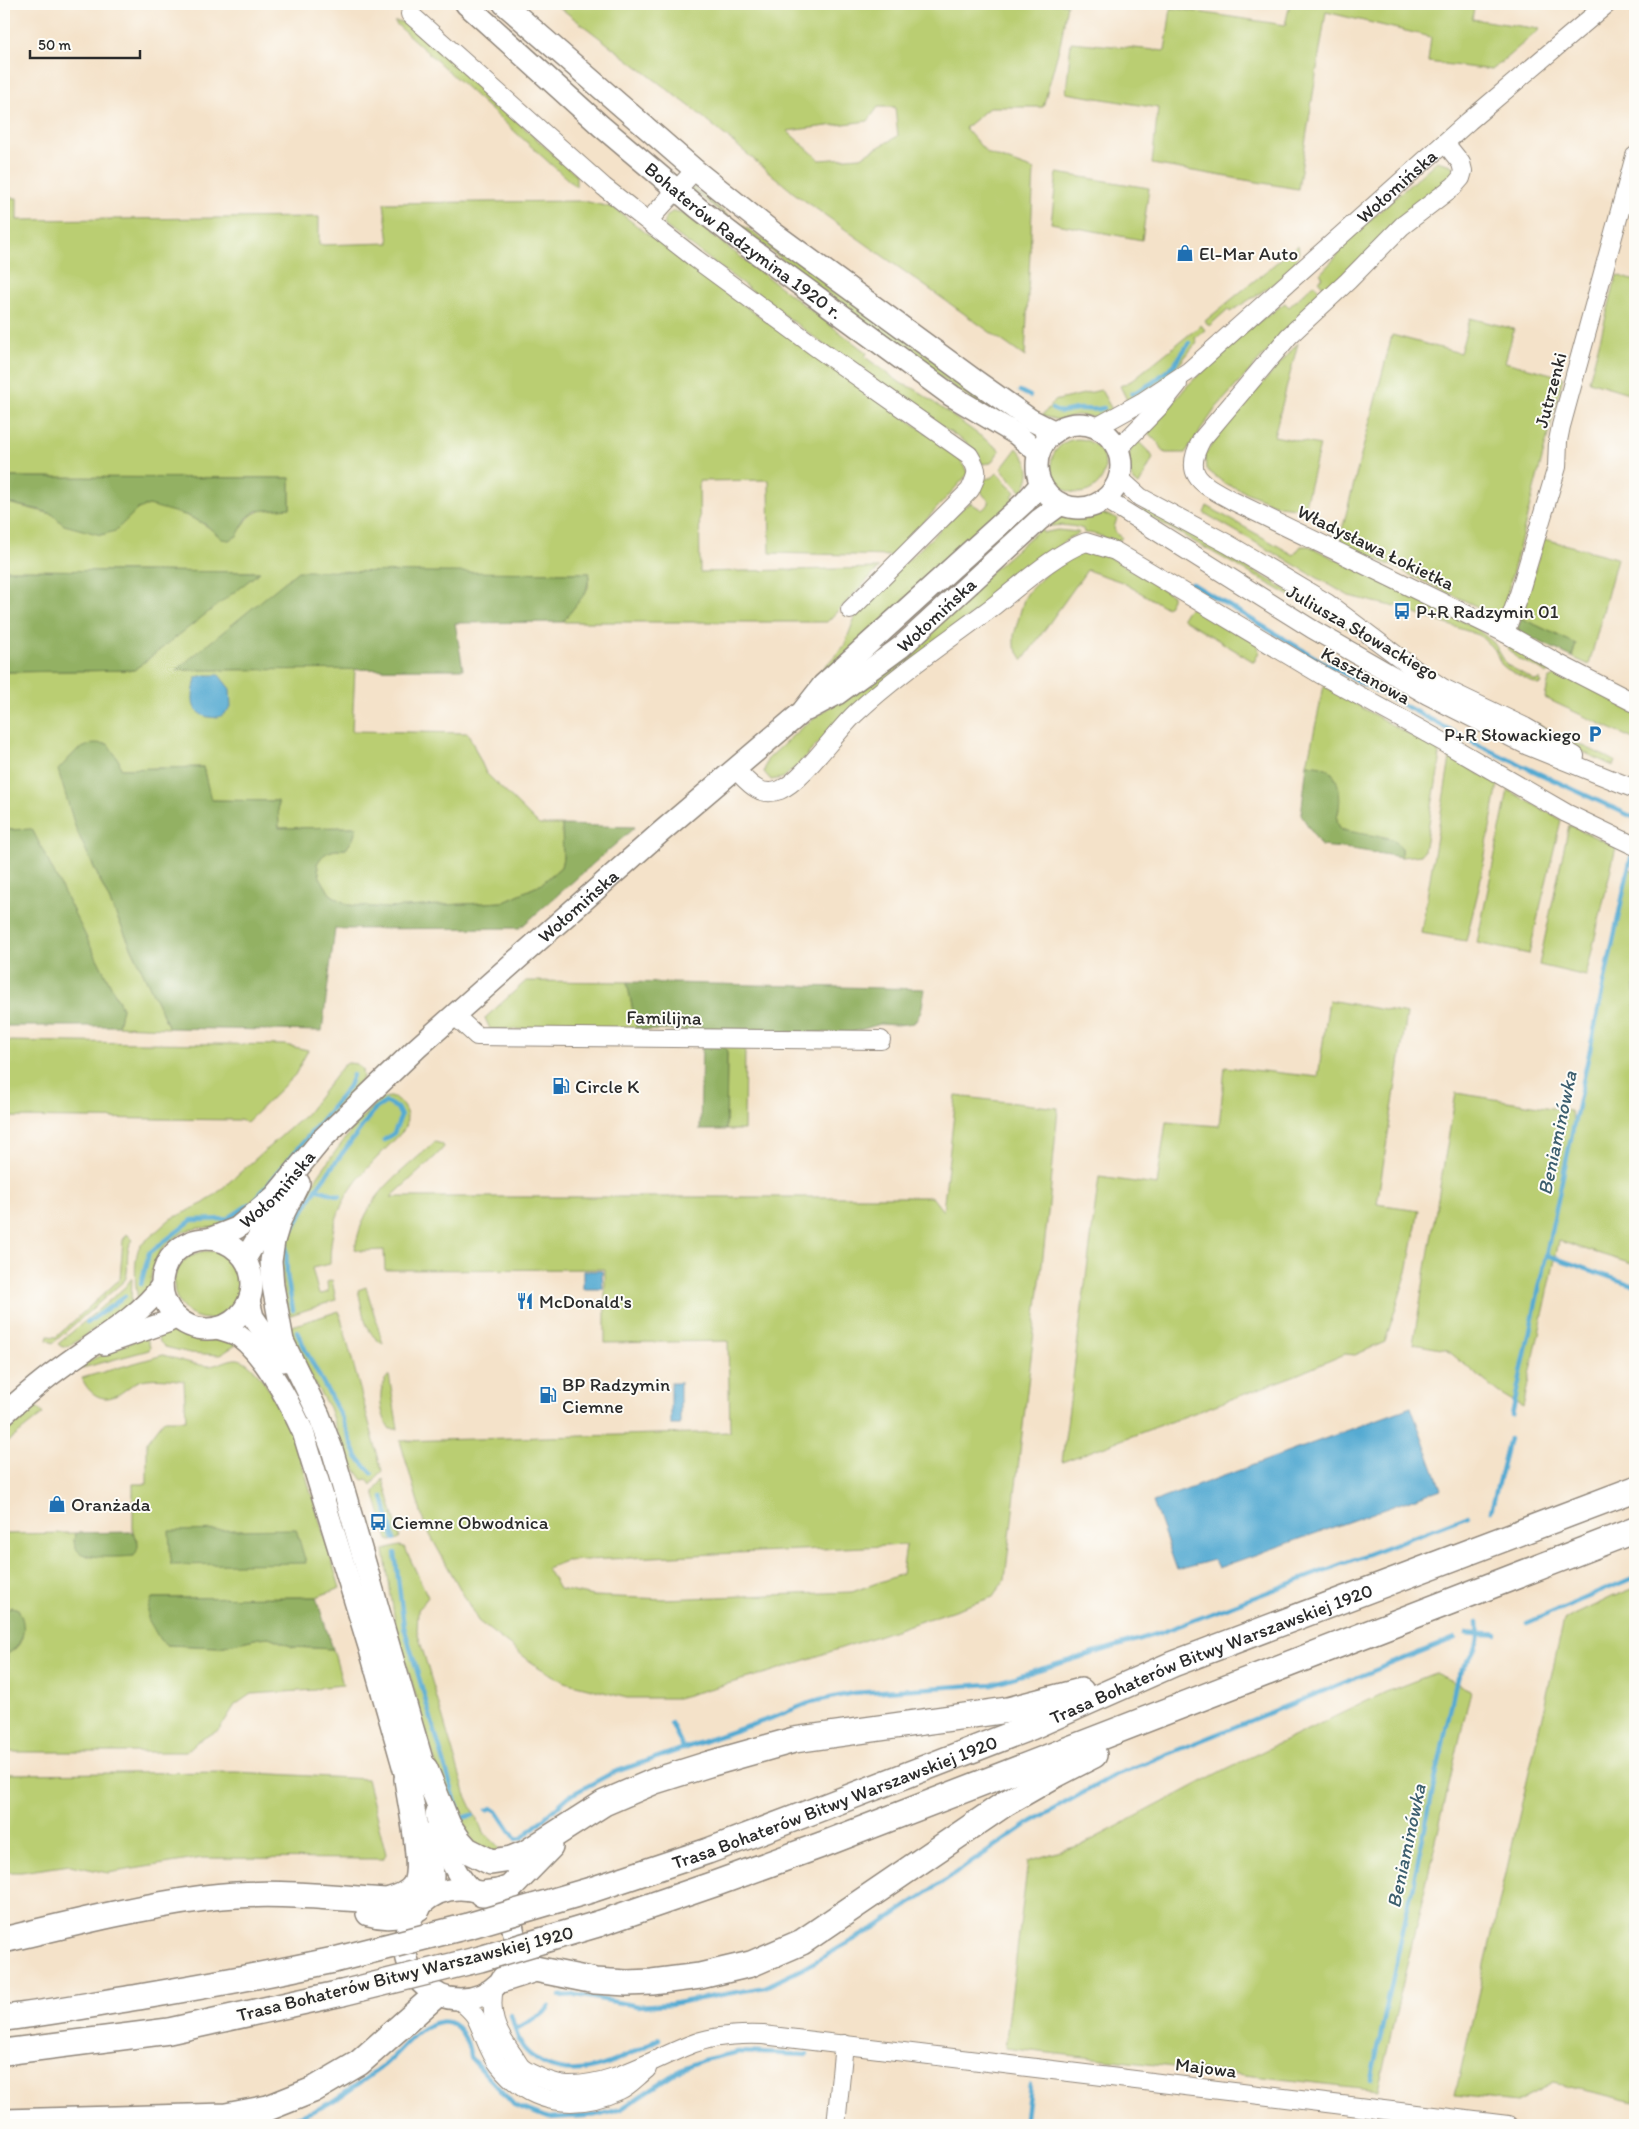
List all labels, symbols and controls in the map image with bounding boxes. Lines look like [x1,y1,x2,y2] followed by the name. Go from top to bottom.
[30,28,140,60] scale bar
[38,36,71,54] text: 50 m
[1352,144,1442,228] street label: Wołomińska
[640,157,847,324] street label: Bohaterów Radzymina 1920 r.
[1199,242,1298,265] place label: El-Mar Auto
[1175,243,1195,263] shop icon: El-Mar Auto
[1529,350,1572,430] street label: Jutrzenki
[1294,500,1458,595] street label: Władysława Łokietka
[892,573,981,658] street label: Wołomińska
[1282,579,1443,685] street label: Juliusza Słowackiego
[1416,600,1559,623] place label: P+R Radzymin 01
[1392,601,1412,621] bus stop icon: P+R Radzymin 01
[1317,641,1415,710] street label: Kasztanowa
[1444,723,1581,746] place label: P+R Słowackiego
[1585,724,1605,744] parking icon: P+R Słowackiego
[533,864,623,948] street label: Wołomińska
[626,1005,702,1030] street label: Familijna
[1532,1068,1582,1197] water label: Beniaminówka
[575,1075,640,1098] place label: Circle K
[551,1076,571,1096] fuel station icon: Circle K
[234,1145,320,1233] street label: Wołomińska
[539,1290,632,1313] place label: McDonald's
[515,1291,535,1311] restaurant icon: McDonald's
[562,1373,670,1418] place label: BP Radzymin Ciemne
[538,1385,558,1405] fuel station icon: BP Radzymin Ciemne
[71,1493,151,1516] place label: Oranżada
[47,1494,67,1514] shop icon: Oranżada
[392,1511,549,1534] place label: Ciemne Obwodnica
[368,1512,388,1532] bus stop icon: Ciemne Obwodnica
[1046,1578,1376,1729] street label: Trasa Bohaterów Bitwy Warszawskiej 1920
[669,1730,1001,1874] street label: Trasa Bohaterów Bitwy Warszawskiej 1920
[1381,1781,1431,1910] water label: Beniaminówka
[235,1920,576,2026] street label: Trasa Bohaterów Bitwy Warszawskiej 1920
[1174,2052,1238,2083] street label: Majowa

